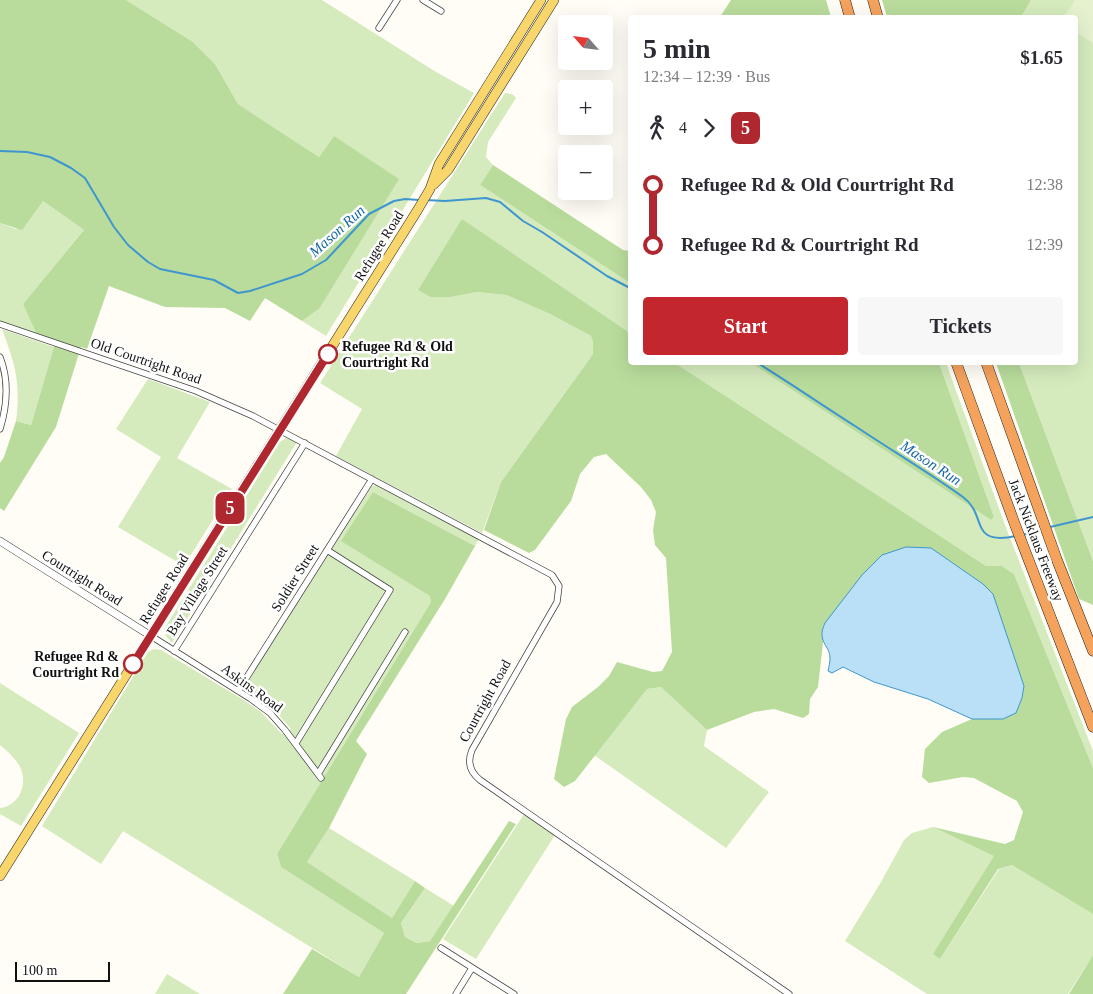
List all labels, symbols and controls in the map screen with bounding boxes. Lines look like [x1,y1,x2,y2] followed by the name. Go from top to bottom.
[558,15,612,70] north arrow
[558,15,613,200] map controls
[643,33,711,64] text: 5 min
[1020,47,1063,68] text: $1.65
[643,68,770,85] text: 12:34 – 12:39 · Bus
[558,80,613,135] button: +
[643,114,671,142] icon: walk
[695,114,723,142] icon: forward
[741,118,750,138] text: 5
[679,119,687,136] text: 4
[558,145,613,200] button: −
[681,174,954,195] text: Refugee Rd & Old Courtright Rd
[1027,176,1063,193] text: 12:38
[305,202,368,261] water label: Mason Run
[352,208,406,284] street label: Refugee Road
[681,234,918,255] text: Refugee Rd & Courtright Rd
[1027,236,1063,253] text: 12:39
[643,297,848,355] button: Start
[858,297,1063,355] button: Tickets
[89,335,203,387] street label: Old Courtright Road
[342,339,453,370] place label: Refugee Rd & Old Courtright Rd
[318,344,338,364] marker: Refugee Rd & Old Courtright Rd
[897,437,964,488] water label: Mason Run
[1006,477,1066,603] street label: Jack Nicklaus Freeway
[214,492,246,524] line badge: 5
[226,498,235,518] text: 5
[268,541,322,614] street label: Soldier Street
[164,544,231,638] street label: Bay Village Street
[39,547,125,609] street label: Courtright Road
[137,551,191,627] street label: Refugee Road
[32,649,119,680] place label: Refugee Rd & Courtright Rd
[123,654,143,674] marker: Refugee Rd & Courtright Rd
[456,657,514,745] street label: Courtright Road
[218,661,286,715] street label: Askins Road
[15,959,110,982] scale bar
[22,963,57,978] text: 100 m

